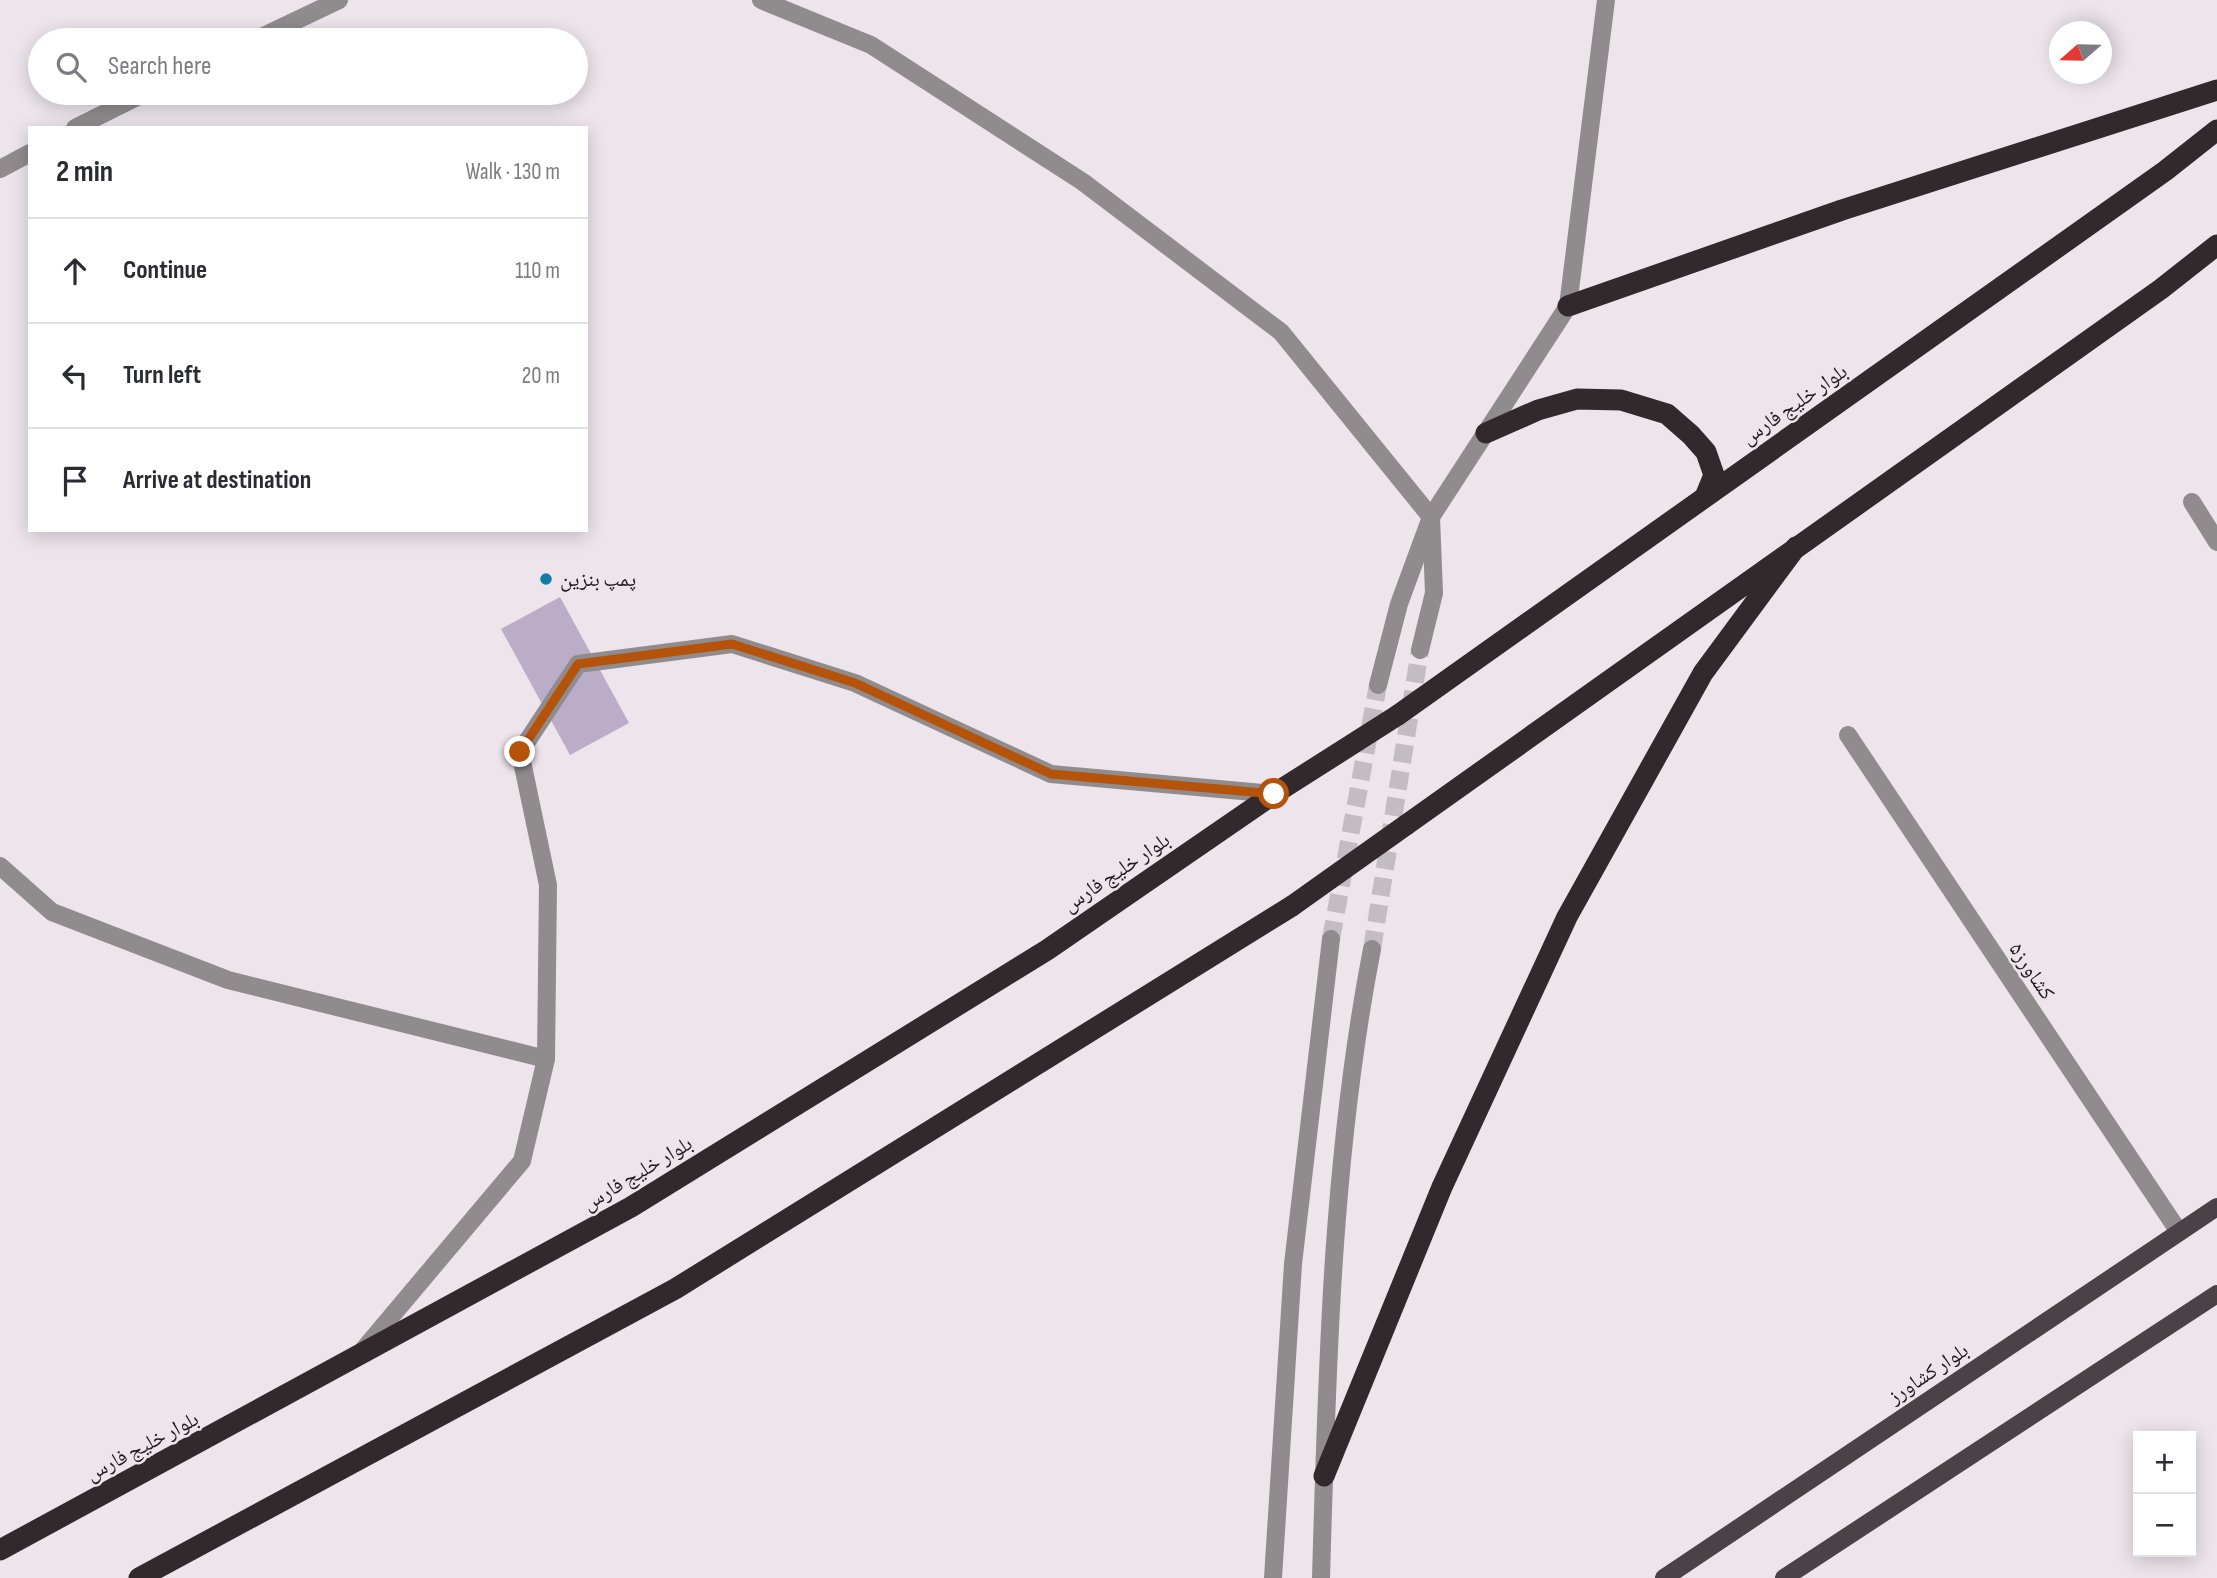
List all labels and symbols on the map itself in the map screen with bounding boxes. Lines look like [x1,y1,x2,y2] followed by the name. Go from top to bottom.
[2049,21,2112,84] north arrow
[1736,359,1852,450] street label: بلوار خلیج فارس
[560,567,636,592] place label: پمپ بنزین
[538,571,554,587] marker: پمپ بنزین
[504,736,535,767] route end
[1258,778,1289,809] route start
[1058,827,1175,917] street label: بلوار خلیج فارس
[2003,938,2060,1005] street label: کشاورز۵
[578,1131,697,1216] street label: بلوار خلیج فارس
[1883,1338,1973,1410] street label: بلوار کشاورز
[82,1406,203,1487] street label: بلوار خلیج فارس

